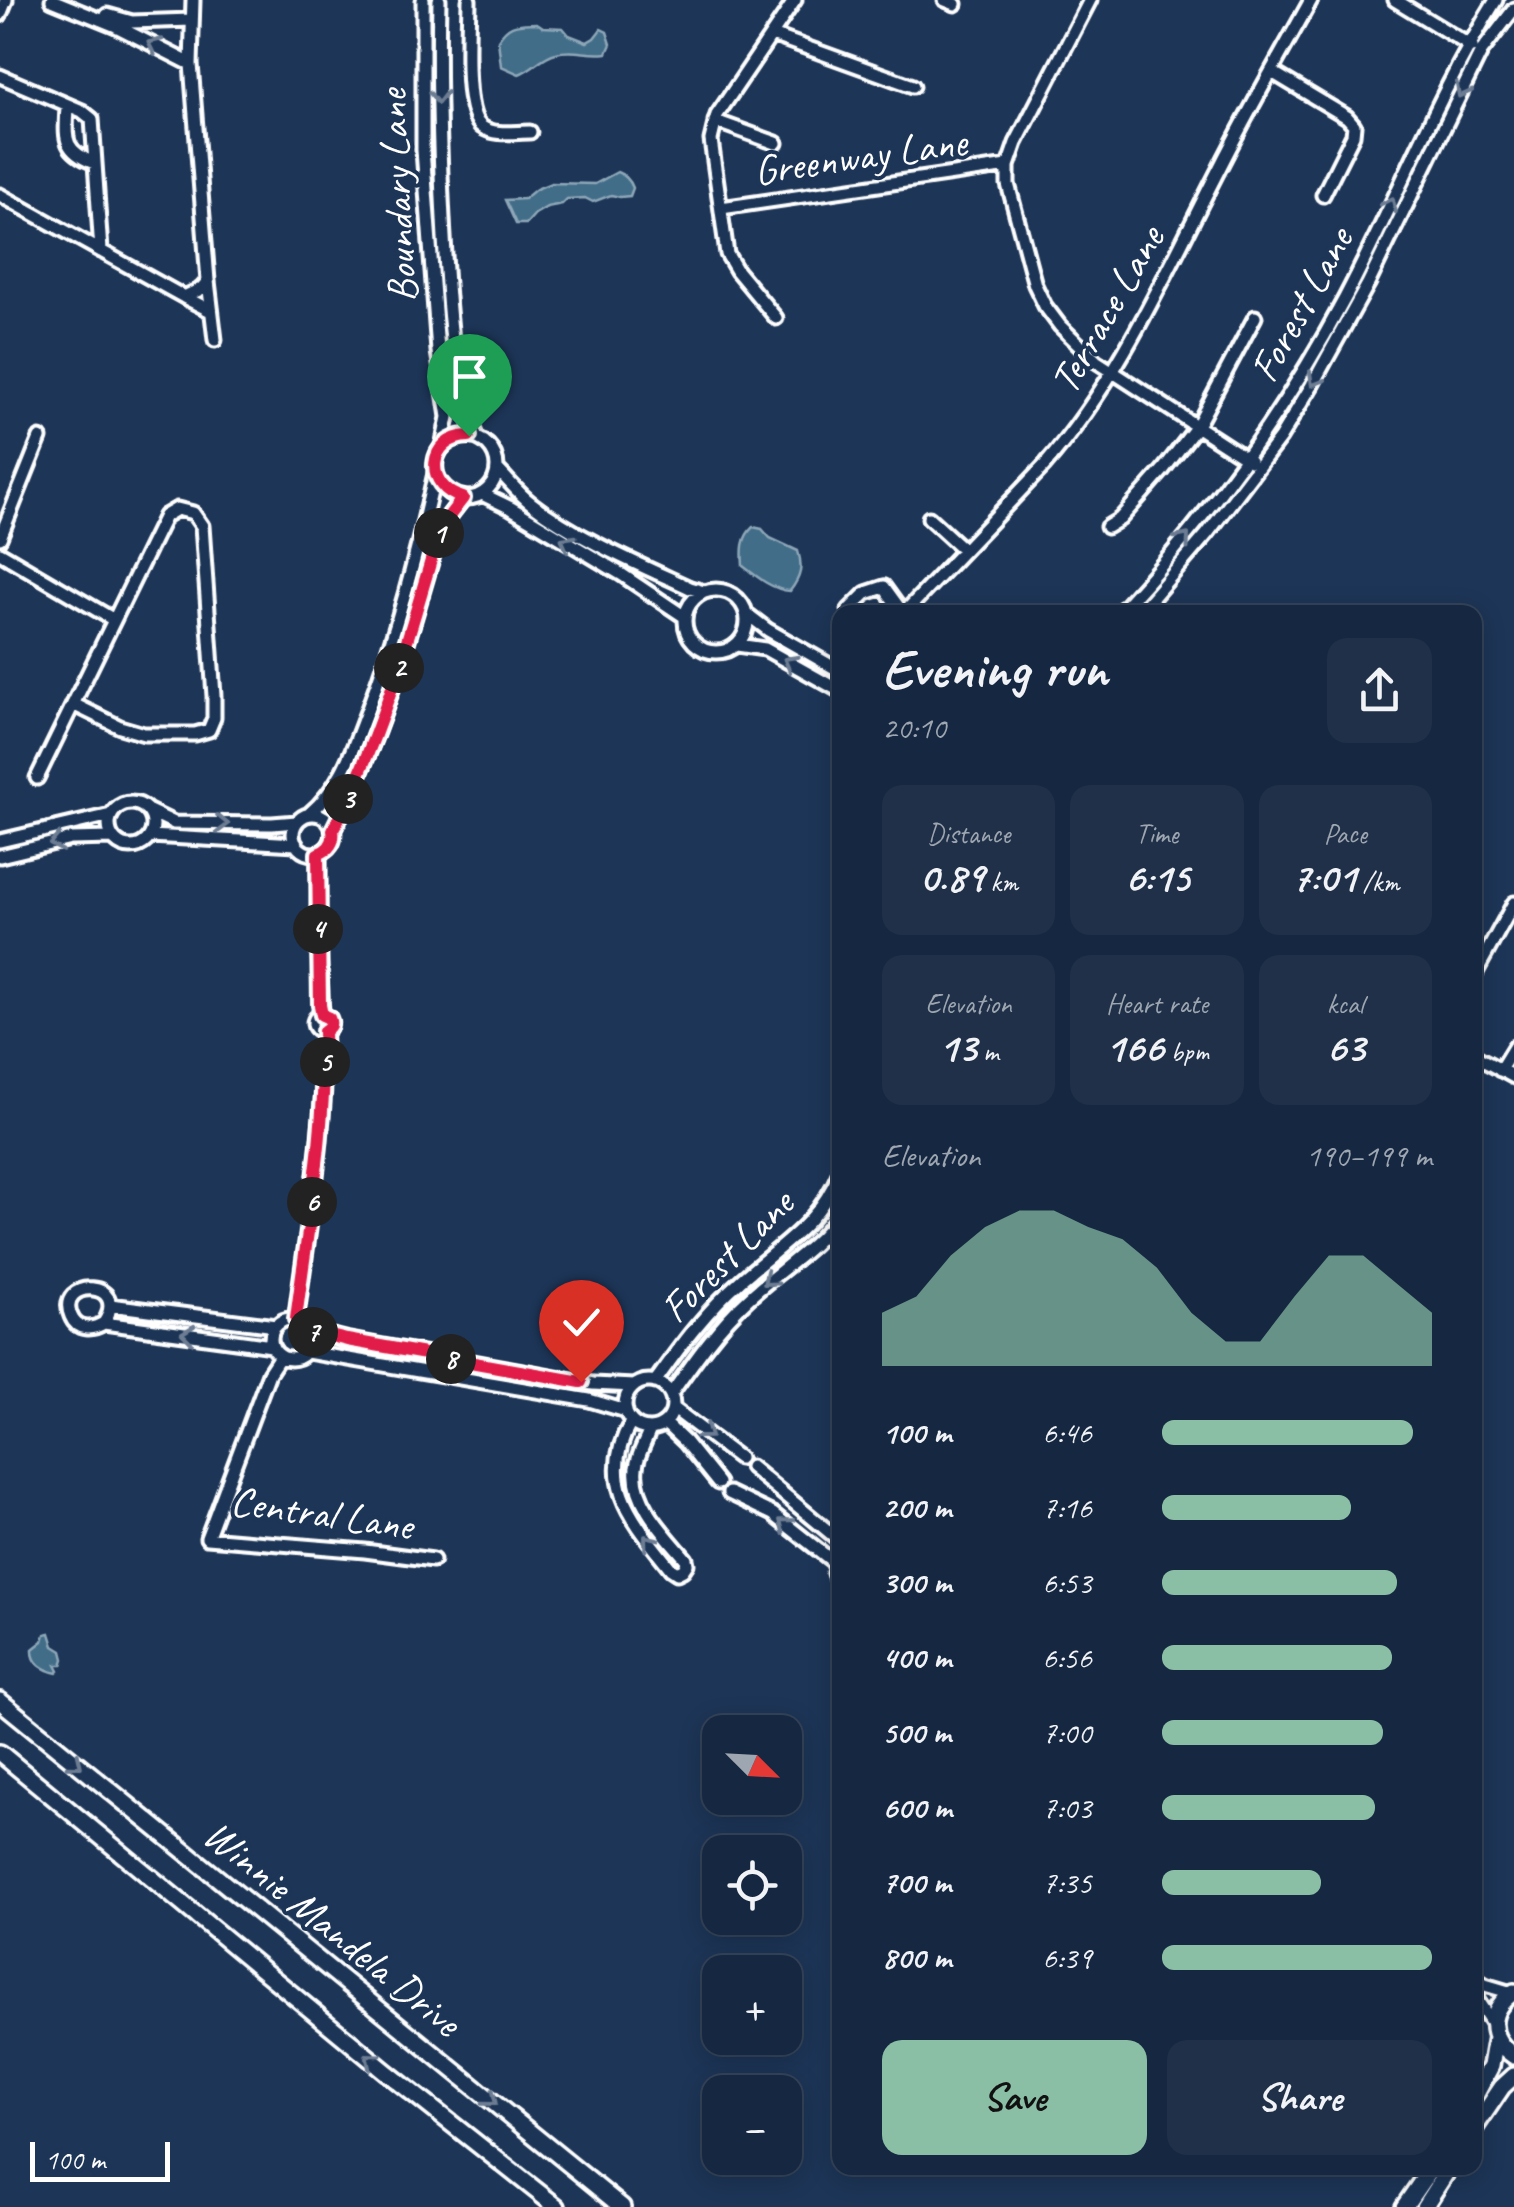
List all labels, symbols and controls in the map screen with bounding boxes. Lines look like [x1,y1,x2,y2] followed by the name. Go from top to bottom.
[146,38,164,57] one-way arrow
[1455,80,1474,98] one-way arrow
[365,86,430,304] street label: Boundary Lane
[427,90,449,106] one-way arrow
[751,115,972,198] street label: Greenway Lane
[1378,196,1398,214] one-way arrow
[1038,215,1178,403] street label: Terrace Lane
[1237,216,1367,391] street label: Forest Lane
[427,334,512,437] pin
[442,349,497,404] icon: arrive
[1308,369,1327,387] one-way arrow
[414,508,464,558] pin: 1
[433,515,445,550] text: 1
[1172,532,1190,550] one-way arrow
[560,535,578,555] one-way arrow
[882,634,1107,704] text: Evening run
[1327,638,1432,743] button: share
[374,643,424,693] pin: 2
[393,650,405,685] text: 2
[783,655,801,675] one-way arrow
[882,707,946,748] text: 20:10
[323,774,373,824] pin: 3
[342,781,354,816] text: 3
[214,813,230,835] one-way arrow
[927,816,1010,851] text: Distance
[1136,816,1178,851] text: Time
[1324,816,1367,851] text: Pace
[47,831,64,852] one-way arrow
[919,851,984,904] text: 0.89
[1124,851,1190,904] text: 6:15
[1291,851,1356,904] text: 7:01
[984,864,1018,899] text: km
[1356,864,1399,899] text: /km
[293,904,343,954] pin: 4
[312,911,324,946] text: 4
[926,986,1012,1021] text: Elevation
[1106,986,1208,1021] text: Heart rate
[1327,986,1364,1021] text: kcal
[939,1021,976,1074] text: 13
[1105,1021,1164,1074] text: 166
[1326,1021,1365,1074] text: 63
[976,1034,999,1069] text: m
[1164,1034,1209,1069] text: bpm
[300,1037,350,1087] pin: 5
[319,1044,331,1079] text: 5
[882,1135,980,1176] text: Elevation
[1306,1135,1432,1176] text: 190–199 m
[649,1176,808,1334] street label: Forest Lane
[287,1177,337,1227] pin: 6
[305,1184,319,1219] text: 6
[763,1269,781,1287] one-way arrow
[539,1280,624,1383] pin
[554,1295,609,1350] icon: check
[288,1307,338,1357] pin: 7
[307,1314,319,1349] text: 7
[180,1324,197,1345] one-way arrow
[426,1334,476,1384] pin: 8
[445,1341,457,1376] text: 8
[882,1412,951,1453] text: 100 m
[1042,1412,1092,1453] text: 6:46
[695,1422,713,1439] one-way arrow
[227,1474,419,1553] street label: Central Lane
[882,1487,951,1528] text: 200 m
[1042,1487,1092,1528] text: 7:16
[779,1518,797,1536] one-way arrow
[643,1534,661,1552] one-way arrow
[882,1562,951,1603] text: 300 m
[1042,1562,1092,1603] text: 6:53
[882,1637,951,1678] text: 400 m
[1042,1637,1092,1678] text: 6:56
[882,1712,951,1753] text: 500 m
[1042,1712,1092,1753] text: 7:00
[702,1715,802,1815] north arrow
[702,1715,802,2175] map controls
[64,1751,82,1769] one-way arrow
[882,1787,952,1828] text: 600 m
[1042,1787,1092,1828] text: 7:03
[193,1808,473,2050] street label: Winnie Mandela Drive
[702,1835,802,1935] button: locate
[882,1862,951,1903] text: 700 m
[1042,1862,1092,1903] text: 7:35
[882,1937,951,1978] text: 800 m
[1042,1937,1092,1978] text: 6:39
[702,1955,802,2055] button: +
[882,2040,1147,2155] button: Save
[1167,2040,1432,2155] button: Share
[364,2053,382,2071] one-way arrow
[702,2075,802,2175] button: −
[480,2088,498,2106] one-way arrow
[30,2137,170,2182] scale bar
[45,2142,105,2177] text: 100 m

